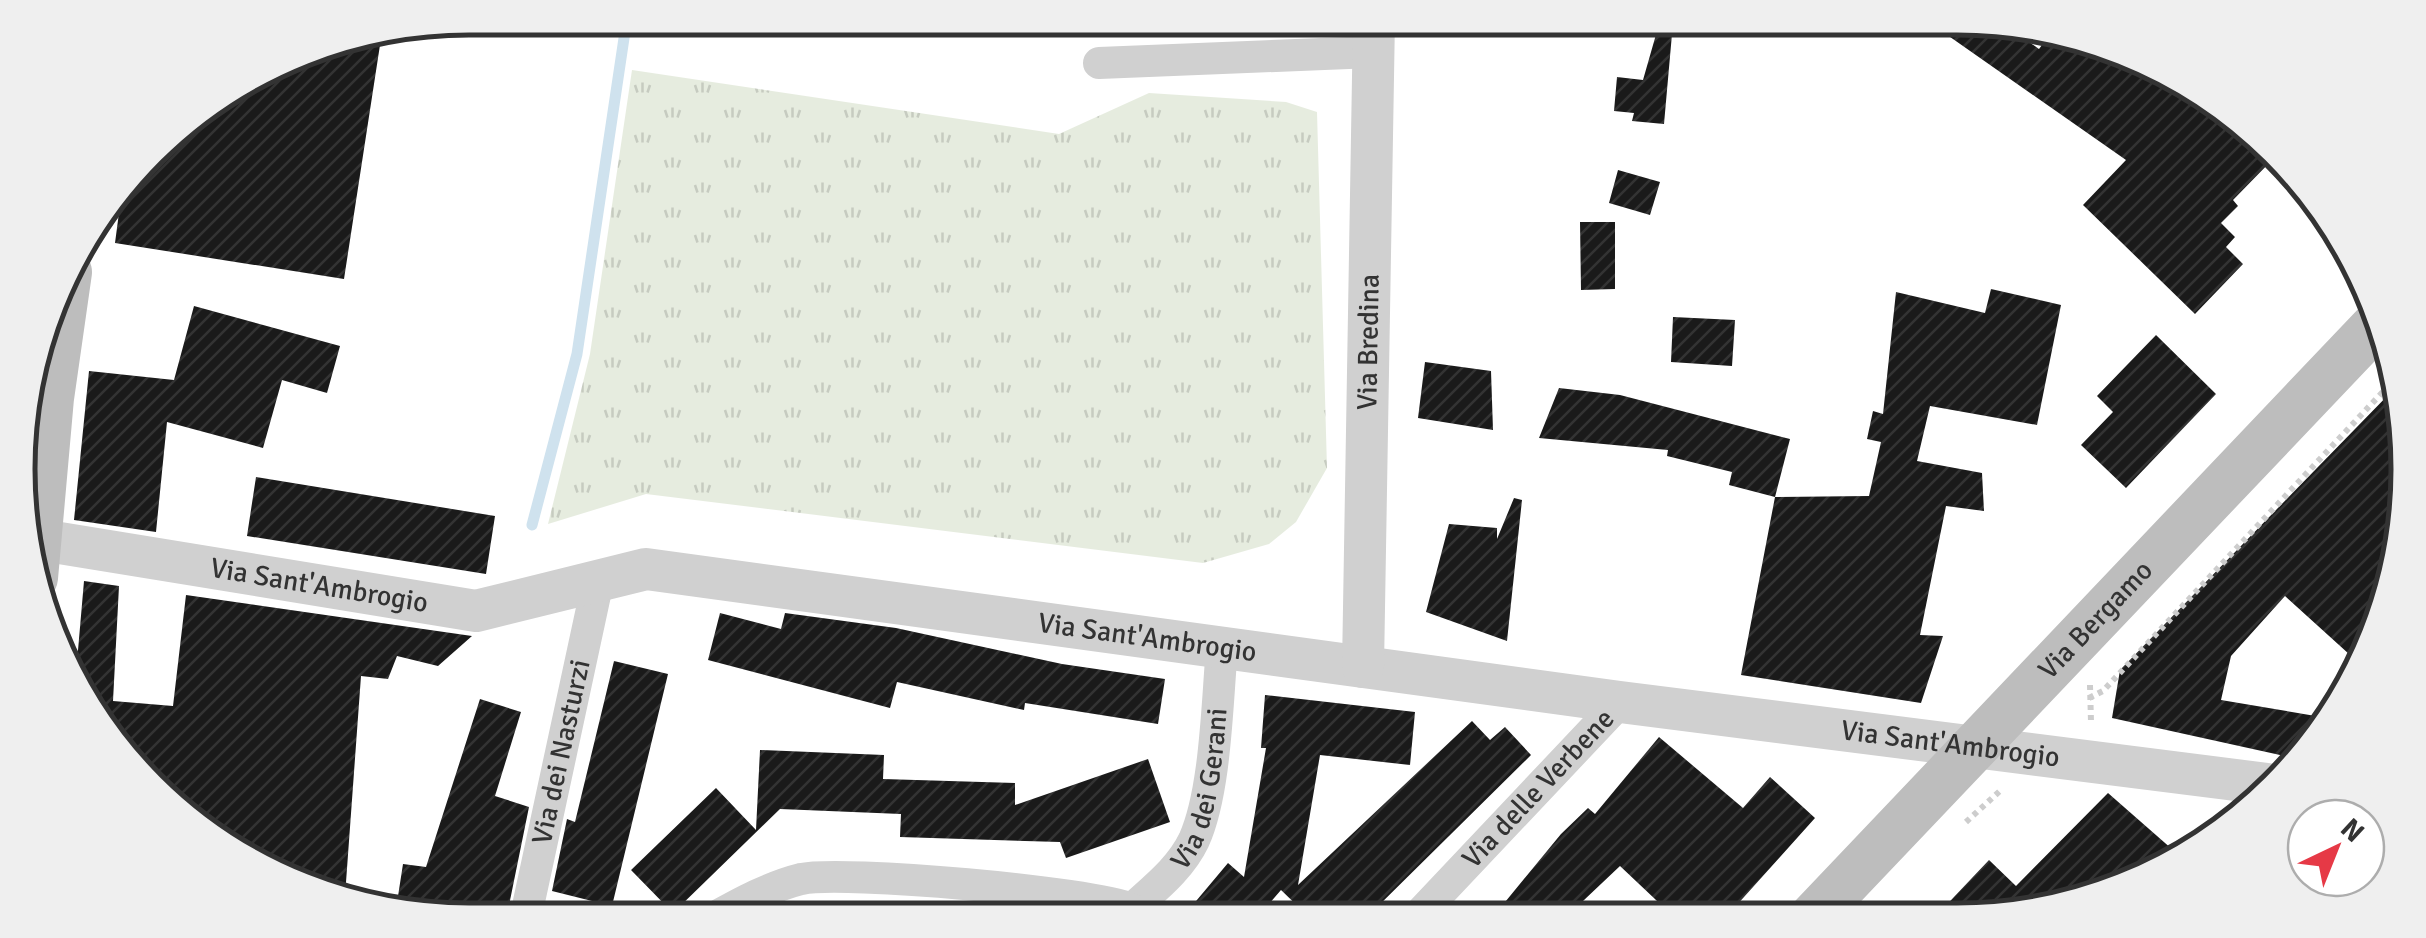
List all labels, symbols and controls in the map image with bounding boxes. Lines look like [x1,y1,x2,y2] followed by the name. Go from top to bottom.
[1350,274,1387,410] street label: Via Bredina
[208,551,431,620] street label: Via Sant'Ambrogio
[2031,554,2160,686] street label: Via Bergamo
[1036,606,1259,669] street label: Via Sant'Ambrogio
[525,656,598,847] street label: Via dei Nasturzi
[1455,702,1621,875] street label: Via delle Verbene
[1163,707,1235,876] street label: Via dei Gerani
[1839,713,2062,775] street label: Via Sant'Ambrogio
[2286,798,2386,898] north arrow
[2334,811,2371,850] text: N

